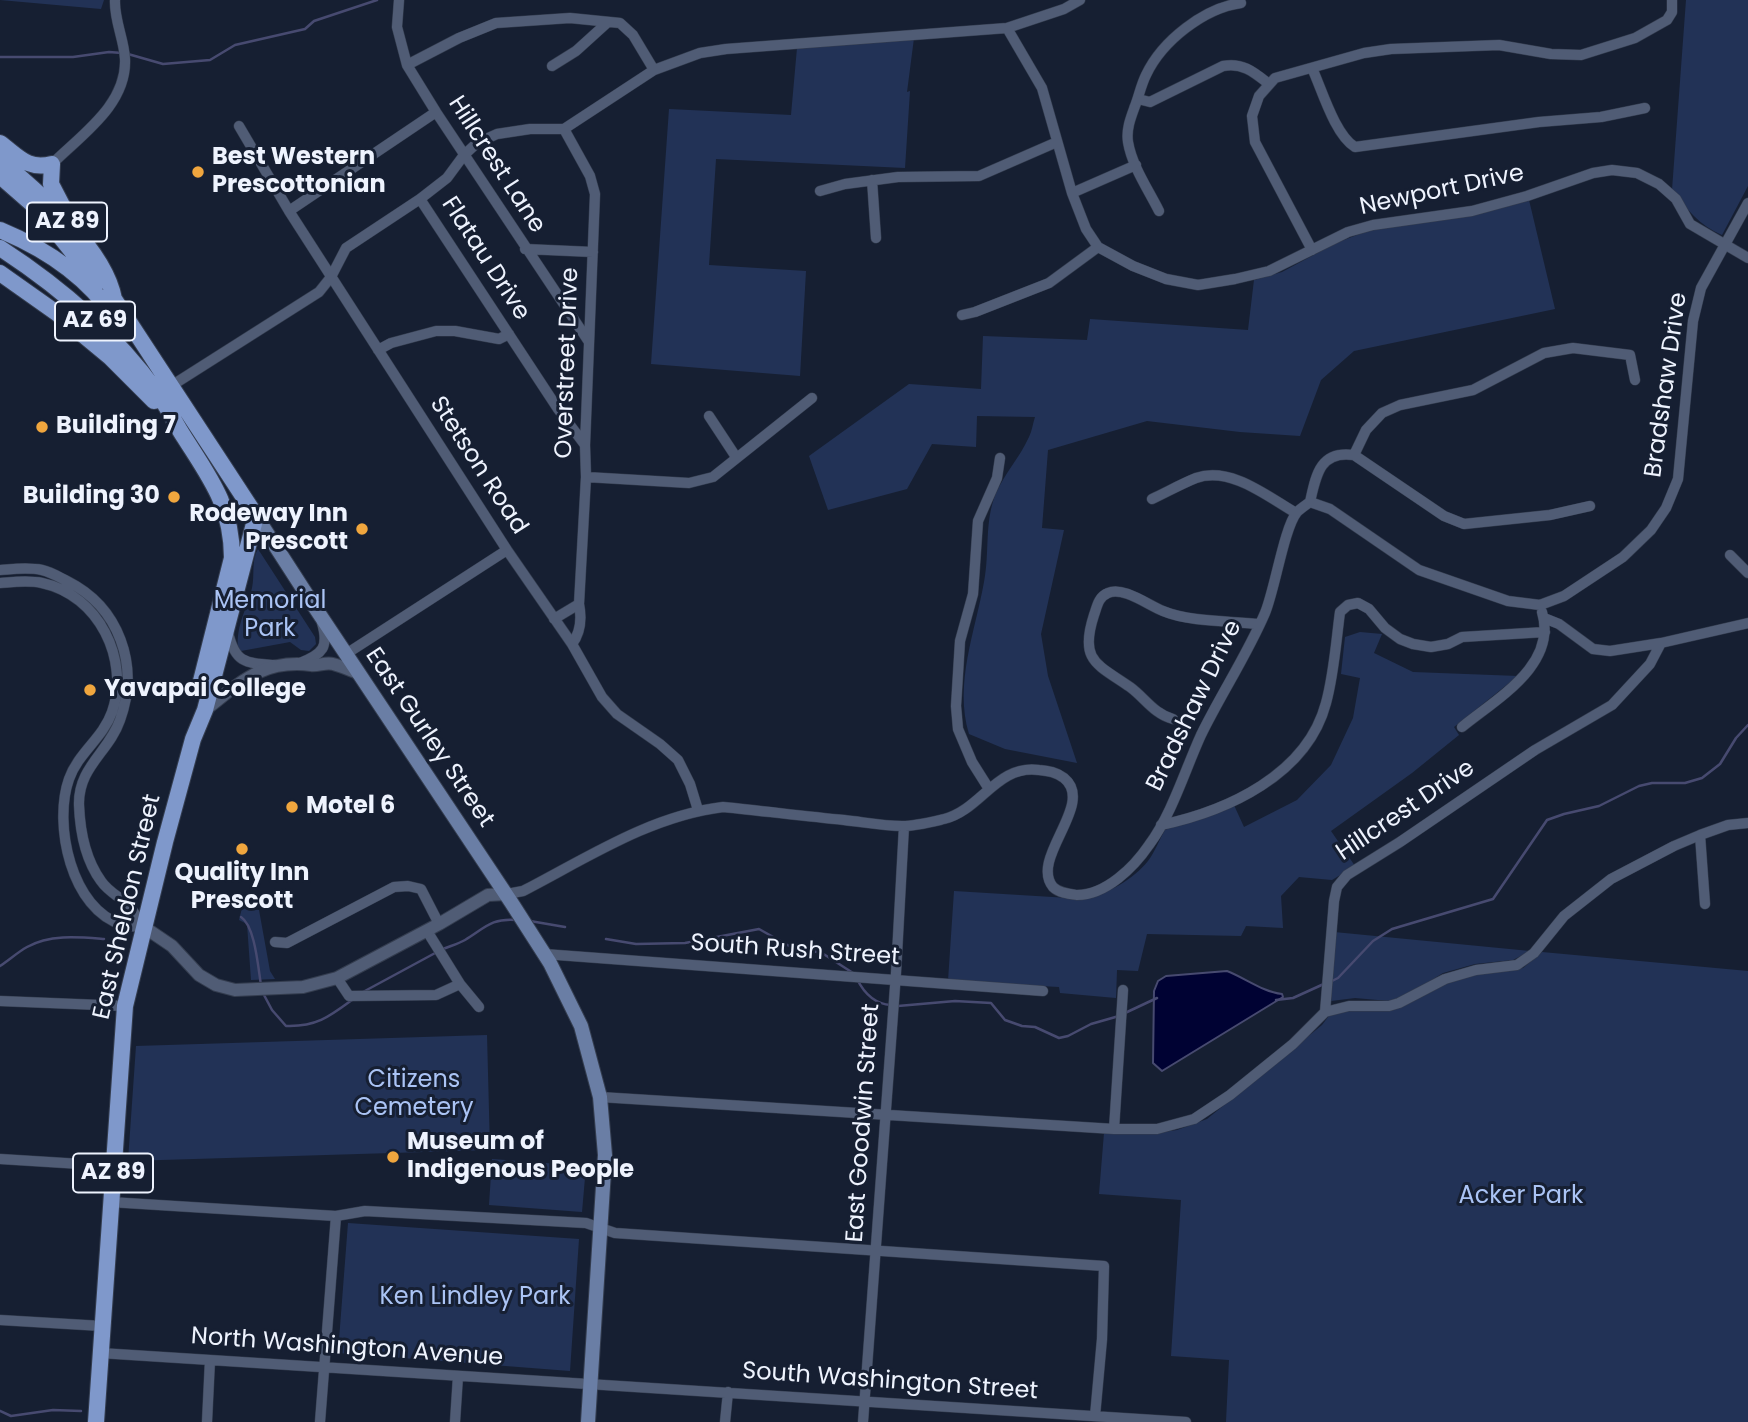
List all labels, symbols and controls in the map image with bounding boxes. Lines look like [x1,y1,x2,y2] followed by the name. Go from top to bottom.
[441,91,551,239] street label: Hillcrest Lane
[212,144,386,200] place label: Best Western Prescottonian
[1357,160,1527,222] street label: Newport Drive
[190,164,206,180] marker: Best Western Prescottonian
[434,192,536,326] street label: Flatau Drive
[27,202,107,242] road number: AZ 89
[550,267,586,459] street label: Overstreet Drive
[1640,291,1694,479] street label: Bradshaw Drive
[55,302,135,340] road number: AZ 69
[423,392,533,540] street label: Stetson Road
[56,413,176,441] place label: Building 7
[34,419,50,435] marker: Building 7
[23,483,160,511] place label: Building 30
[166,489,182,505] marker: Building 30
[189,501,348,557] place label: Rodeway Inn Prescott
[354,521,370,537] marker: Rodeway Inn Prescott
[214,588,326,644] park label: Memorial Park
[1141,616,1249,796] street label: Bradshaw Drive
[358,643,500,833] street label: East Gurley Street
[104,676,306,704] place label: Yavapai College
[82,682,98,698] marker: Yavapai College
[1331,754,1481,868] street label: Hillcrest Drive
[88,792,168,1022] street label: East Sheldon Street
[306,793,395,821] place label: Motel 6
[284,799,300,815] marker: Motel 6
[234,841,250,857] marker: Quality Inn Prescott
[175,860,309,916] place label: Quality Inn Prescott
[689,929,901,973] street label: South Rush Street
[841,1003,887,1243] street label: East Goodwin Street
[354,1067,474,1123] park label: Citizens Cemetery
[407,1129,634,1185] place label: Museum of Indigenous People
[385,1149,401,1165] marker: Museum of Indigenous People
[73,1154,153,1192] road number: AZ 89
[1459,1183,1583,1211] park label: Acker Park
[379,1284,571,1312] park label: Ken Lindley Park
[190,1323,504,1373] street label: North Washington Avenue
[741,1357,1039,1407] street label: South Washington Street

